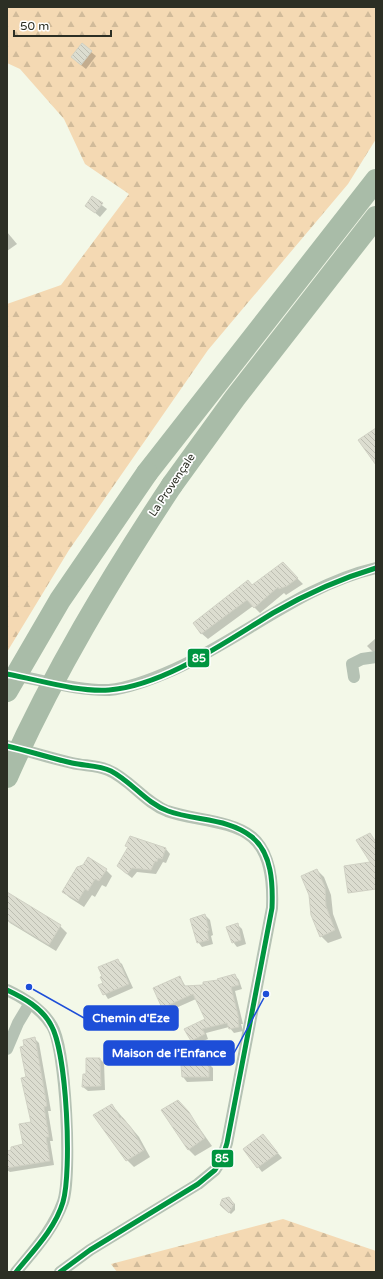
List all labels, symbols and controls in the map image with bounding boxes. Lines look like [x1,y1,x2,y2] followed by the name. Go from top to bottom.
[14,12,111,38] scale bar
[20,19,49,33] text: 50 m
[146,451,198,519] street label: La Provençale
[187,648,210,668] line badge: 85
[192,652,206,665] text: 85
[84,1006,178,1030] callout: Chemin d'Eze
[92,1011,170,1025] text: Chemin d'Eze
[104,1041,234,1065] callout: Maison de l’Enfance
[112,1046,226,1060] text: Maison de l’Enfance
[211,1149,234,1168] line badge: 85
[215,1152,229,1165] text: 85

